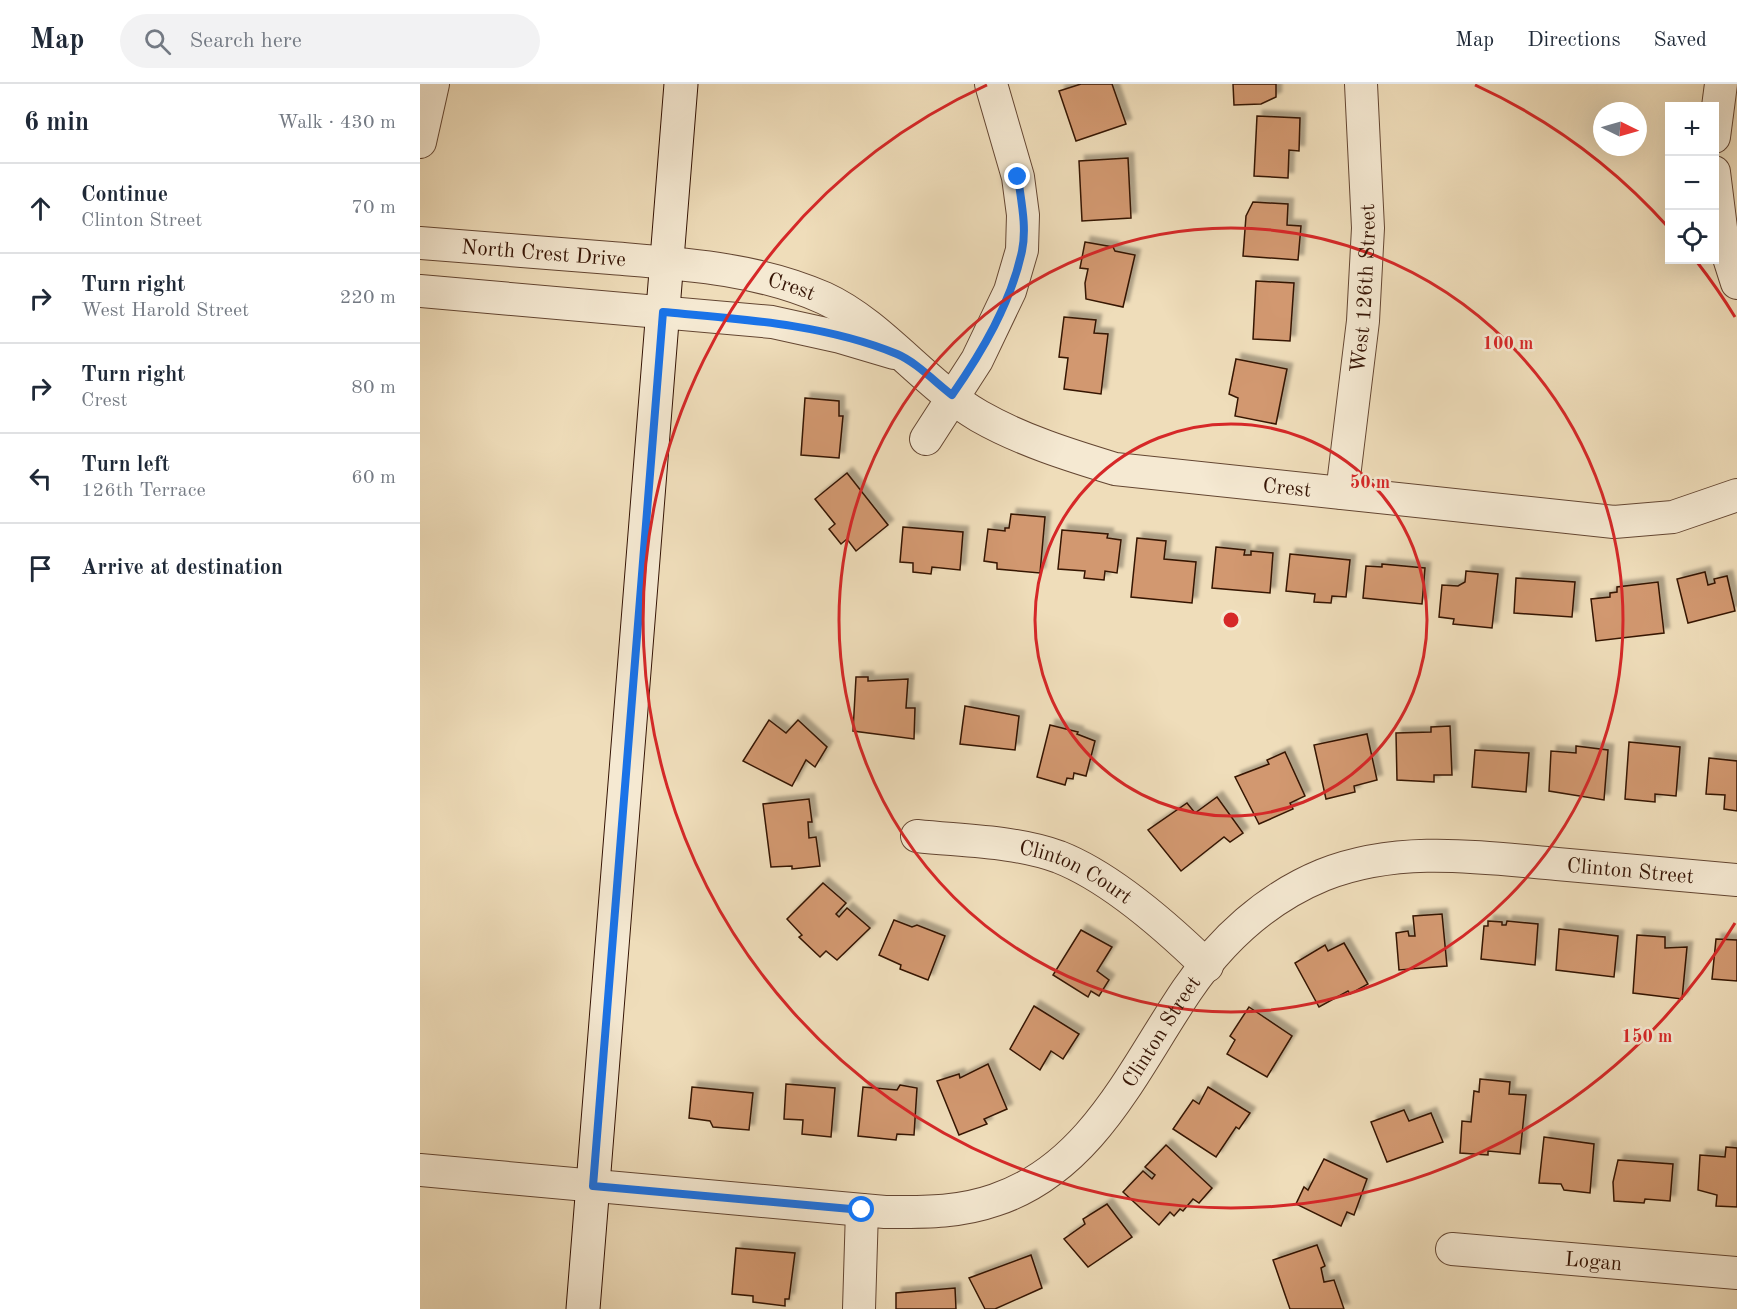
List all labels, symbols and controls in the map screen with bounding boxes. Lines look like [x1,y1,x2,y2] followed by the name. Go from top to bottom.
[120,14,540,68] search box
[141,25,174,58] icon: search
[30,27,84,55] text: Map
[189,30,302,52] text: Search here
[1455,30,1494,51] text: Map
[1527,30,1621,51] text: Directions
[1654,30,1707,51] text: Saved
[1593,102,1647,156] north arrow
[1665,102,1719,264] map controls
[1665,102,1719,156] button: +
[24,110,89,136] text: 6 min
[277,113,396,133] text: Walk · 430 m
[1665,156,1719,210] button: −
[1004,163,1030,189] route end
[81,184,168,206] text: Continue
[24,192,57,225] icon: ahead
[351,198,396,218] text: 70 m
[1348,203,1380,374] street label: West 126th Street
[1665,210,1719,264] button: locate
[81,211,202,231] text: Clinton Street
[460,237,627,271] street label: North Crest Drive
[765,270,818,305] street label: Crest
[81,274,185,296] text: Turn right
[24,282,57,315] icon: right
[340,288,396,308] text: 220 m
[81,301,249,321] text: West Harold Street
[1483,335,1533,353] text: 100 m
[81,364,185,386] text: Turn right
[24,372,57,405] icon: right
[351,378,396,398] text: 80 m
[81,391,127,411] text: Crest
[81,454,170,476] text: Turn left
[24,462,57,495] icon: left
[351,468,396,488] text: 60 m
[1350,474,1390,492] text: 50 m
[1261,476,1312,502] street label: Crest
[81,481,206,501] text: 126th Terrace
[24,552,57,585] icon: arrive
[81,557,283,579] text: Arrive at destination
[1221,610,1241,630] centre of rings
[1017,838,1135,909] street label: Clinton Court
[1566,856,1695,888] street label: Clinton Street
[1119,973,1205,1092] street label: Clinton Street
[1622,1028,1672,1046] text: 150 m
[848,1196,874,1222] route start
[1564,1250,1623,1275] street label: Logan

